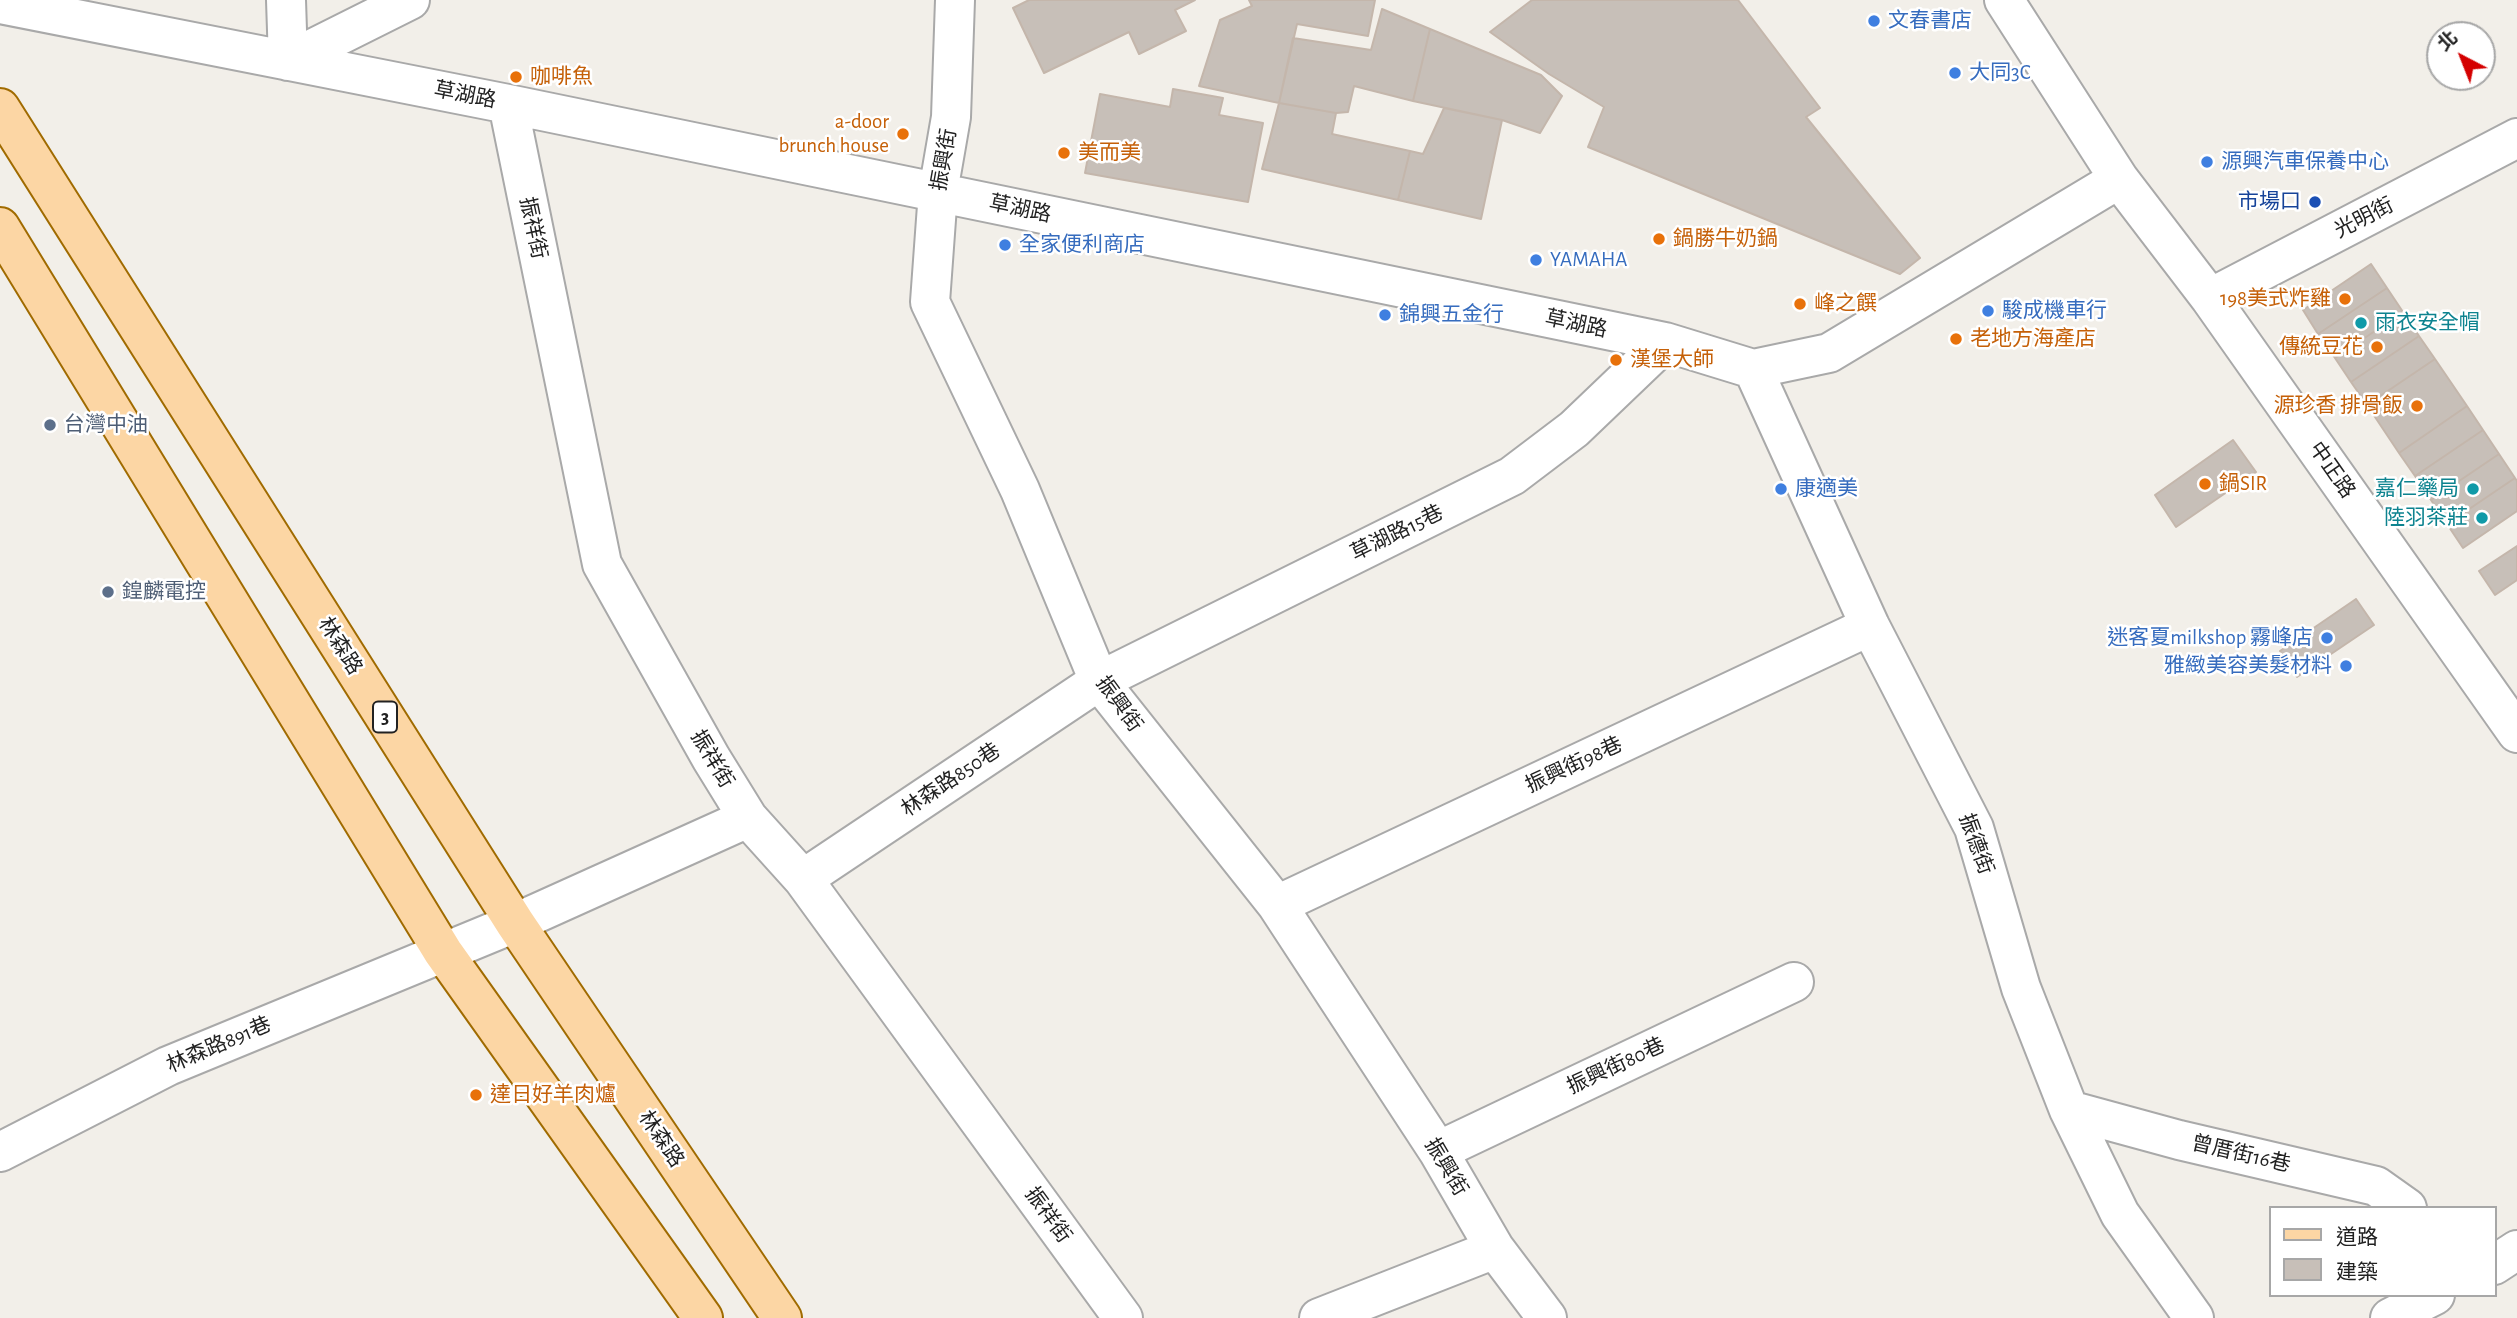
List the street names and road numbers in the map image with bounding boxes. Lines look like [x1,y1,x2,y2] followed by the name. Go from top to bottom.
[432,77,498,113] street label: 草湖路
[926,127,962,193] street label: 振興街
[987,190,1053,228] street label: 草湖路
[2330,192,2398,244] street label: 光明街
[514,195,552,261] street label: 振祥街
[1543,305,1609,343] street label: 草湖路
[2304,437,2360,503] street label: 中正路
[1347,500,1447,566] street label: 草湖路15巷
[313,613,367,679] street label: 林森路
[1090,671,1148,737] street label: 振興街
[373,702,397,732] road number: 3
[685,726,739,792] street label: 振祥街
[1522,732,1626,798] street label: 振興街98巷
[897,738,1005,822] street label: 林森路850巷
[1953,810,1999,878] street label: 振德街
[163,1012,275,1078] street label: 林森路891巷
[1563,1032,1669,1100] street label: 振興街80巷
[633,1106,689,1172] street label: 林森路
[2189,1130,2293,1178] street label: 曾厝街16巷
[1419,1134,1473,1200] street label: 振興街
[1019,1182,1077,1248] street label: 振祥街

